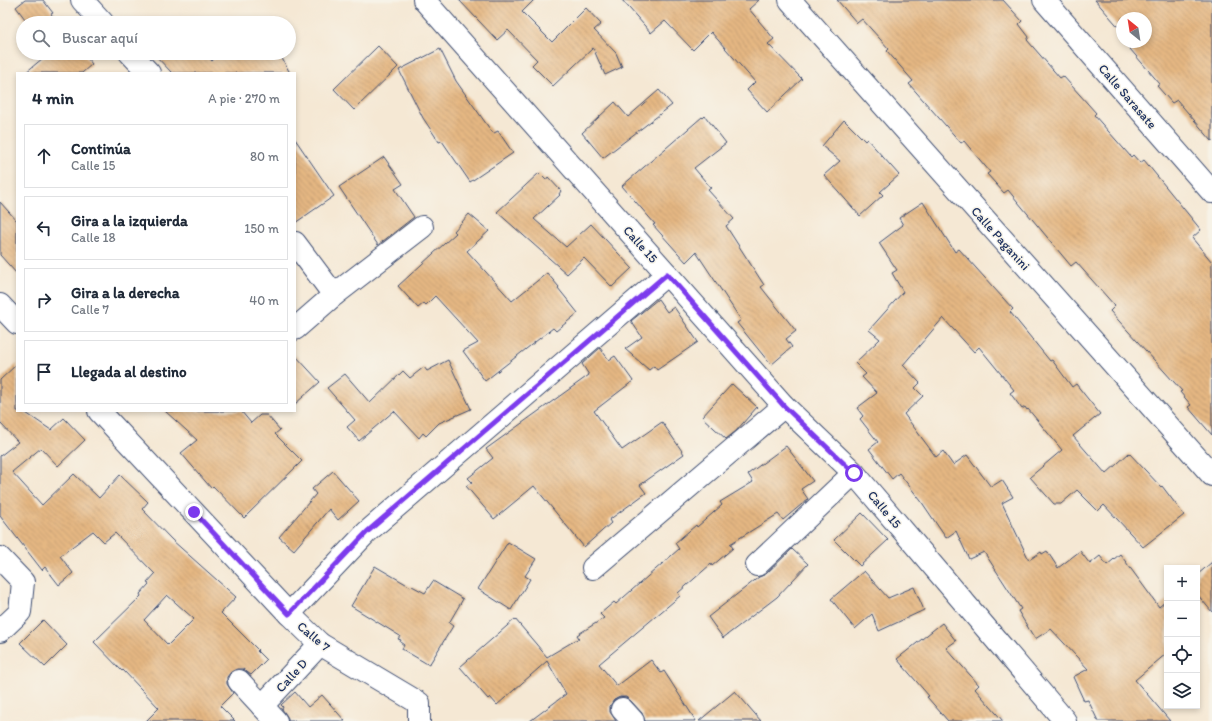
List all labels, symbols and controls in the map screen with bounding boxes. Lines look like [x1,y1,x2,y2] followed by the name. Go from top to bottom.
[1116,12,1152,48] north arrow
[16,16,296,60] search box
[30,27,52,49] icon: search
[62,29,138,47] text: Buscar aquí
[1095,61,1160,132] street label: Calle Sarasate
[32,88,74,108] text: 4 min
[208,91,280,106] text: A pie · 270 m
[71,140,131,158] text: Continúa
[33,145,55,167] icon: ahead
[250,149,279,164] text: 80 m
[71,158,115,173] text: Calle 15
[968,204,1033,273] street label: Calle Paganini
[71,212,188,230] text: Gira a la izquierda
[33,217,55,239] icon: left
[244,221,279,236] text: 150 m
[620,223,661,266] street label: Calle 15
[71,230,116,245] text: Calle 18
[71,284,180,302] text: Gira a la derecha
[33,289,55,311] icon: right
[249,293,279,308] text: 40 m
[71,302,109,317] text: Calle 7
[33,361,55,383] icon: arrive
[71,363,187,381] text: Llegada al destino
[845,464,863,482] route start
[865,487,905,531] street label: Calle 15
[185,503,203,521] route end
[1164,565,1200,709] map controls
[1164,565,1200,601] button: +
[1164,601,1200,637] button: −
[294,618,333,655] street label: Calle 7
[1164,637,1200,673] button: locate
[272,656,310,695] street label: Calle D
[1164,673,1200,709] button: layers

